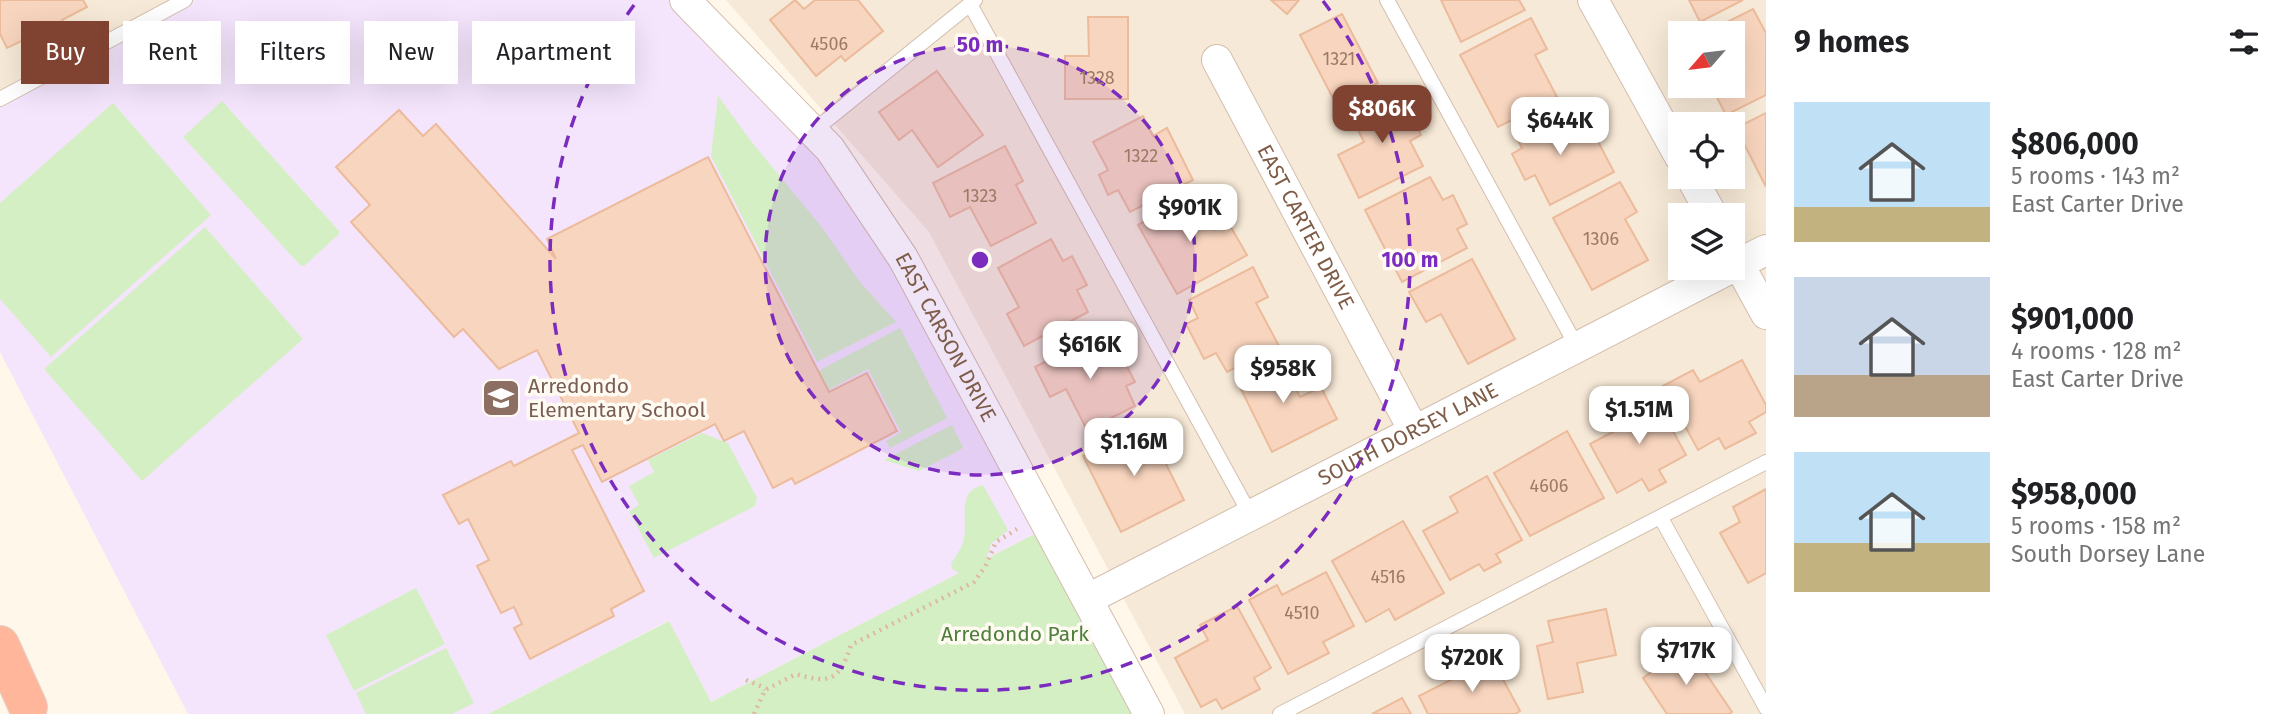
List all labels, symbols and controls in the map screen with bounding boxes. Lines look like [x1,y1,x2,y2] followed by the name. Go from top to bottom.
[21,21,109,84] chip: Buy
[123,21,221,84] chip: Rent
[235,21,350,84] chip: Filters
[364,21,458,84] chip: New
[472,21,635,84] chip: Apartment
[1668,21,1745,98] north arrow
[1668,21,1745,280] map controls
[2225,23,2263,61] icon: filters
[1794,24,1909,60] text: 9 homes
[957,32,1003,58] text: 50 m
[810,33,848,55] house number: 4506
[1323,48,1355,70] house number: 1321
[1079,67,1115,89] house number: 1328
[1333,86,1431,145] pin: $806K
[1349,94,1415,122] text: $806K
[1511,97,1609,157] pin: $644K
[1527,106,1593,134] text: $644K
[1668,112,1745,189] button: locate
[2011,126,2139,162] text: $806,000
[1850,130,1934,214] icon: home
[1251,140,1360,314] street label: EAST CARTER DRIVE
[1124,145,1158,167] house number: 1322
[2011,162,2180,190] text: 5 rooms · 143 m²
[1141,184,1239,244] pin: $901K
[963,185,997,207] house number: 1323
[2011,190,2184,218] text: East Carter Drive
[1158,193,1222,221] text: $901K
[1668,203,1745,280] button: layers
[1583,228,1619,250] house number: 1306
[1381,247,1439,273] text: 100 m
[890,248,1002,426] street label: EAST CARSON DRIVE
[968,248,992,272] centre of rings
[2011,301,2134,337] text: $901,000
[1850,305,1934,389] icon: home
[1041,322,1139,381] pin: $616K
[1059,330,1121,358] text: $616K
[2011,337,2181,365] text: 4 rooms · 128 m²
[1234,346,1332,405] pin: $958K
[1250,354,1316,382] text: $958K
[2011,365,2184,393] text: East Carter Drive
[528,373,706,423] place label: Arredondo Elementary School
[480,377,522,419] school or university icon: Arredondo Elementary School
[1314,377,1503,491] street label: SOUTH DORSEY LANE
[1582,386,1696,446] pin: $1.51M
[1605,395,1673,423] text: $1.51M
[1077,419,1191,478] pin: $1.16M
[1100,427,1168,455] text: $1.16M
[1530,475,1568,497] house number: 4606
[2011,476,2137,512] text: $958,000
[1850,480,1934,564] icon: home
[2011,512,2181,540] text: 5 rooms · 158 m²
[2011,540,2205,568] text: South Dorsey Lane
[1371,566,1405,588] house number: 4516
[1284,602,1320,624] house number: 4510
[941,621,1089,647] park label: Arredondo Park
[1637,628,1735,687] pin: $717K
[1423,634,1521,694] pin: $720K
[1657,636,1715,664] text: $717K
[1441,643,1503,671] text: $720K

